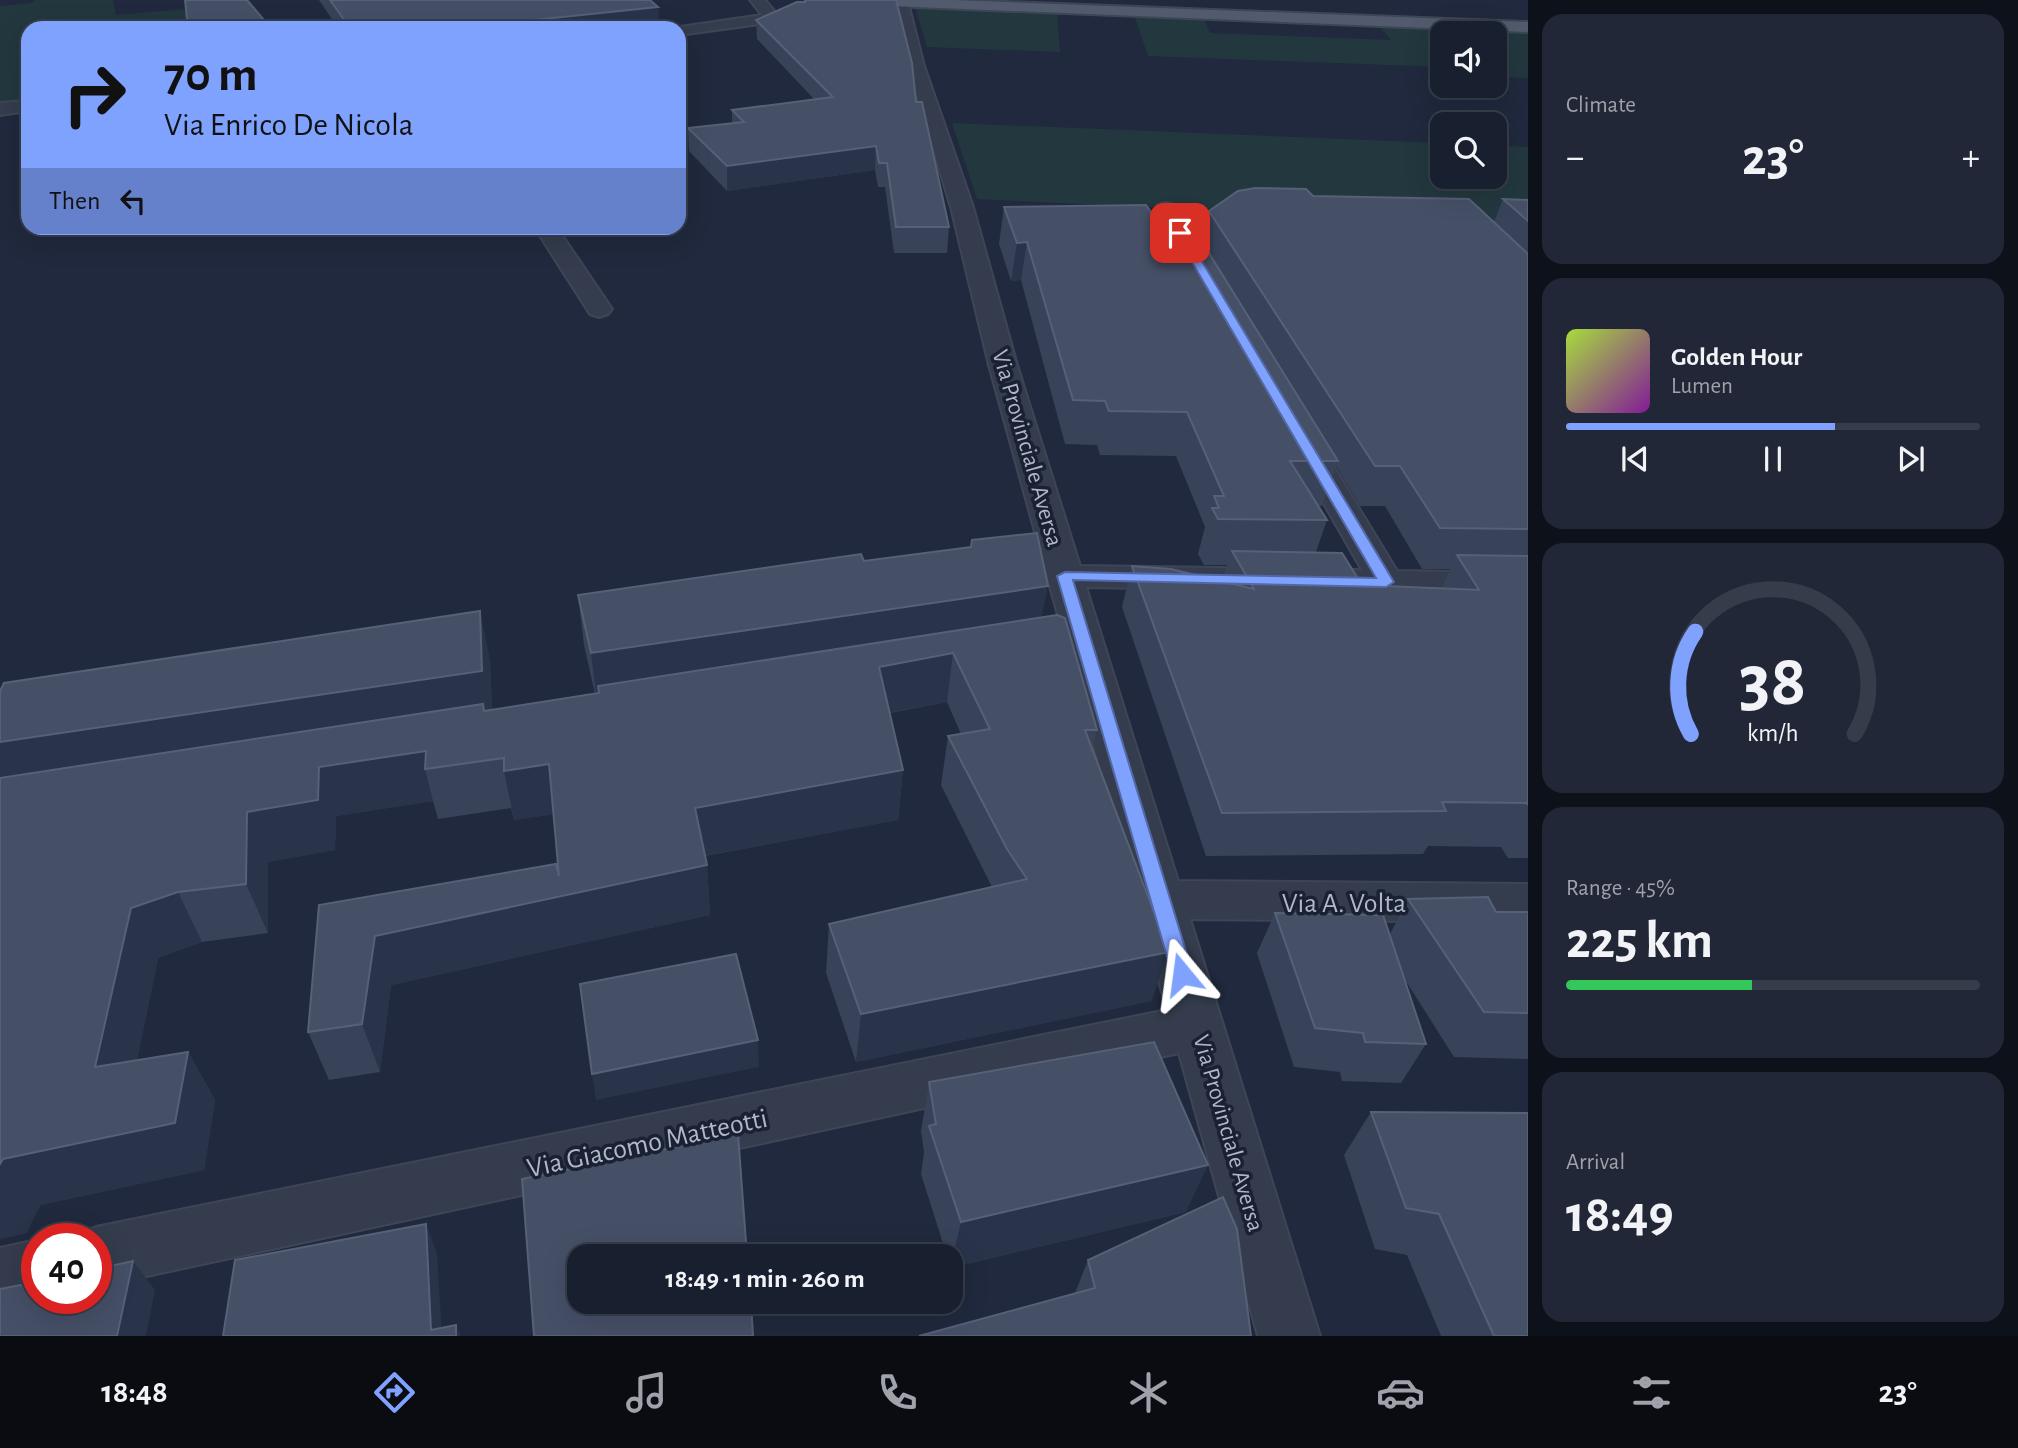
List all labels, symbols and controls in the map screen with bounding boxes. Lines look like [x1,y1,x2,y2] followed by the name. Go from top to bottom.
[1430,21,1507,189] map controls
[1430,21,1507,98] button: sound
[49,49,140,140] icon: right
[164,51,258,100] text: 70 m
[1566,94,1636,117] text: Climate
[164,109,414,141] text: Via Enrico De Nicola
[1430,112,1507,189] button: search
[1742,132,1804,184] text: 23°
[1566,139,1584,177] text: −
[1962,139,1980,177] text: +
[114,182,152,220] icon: left
[49,188,100,214] text: Then
[1150,203,1210,263] pin
[1161,214,1199,252] icon: arrive
[1671,344,1802,370] text: Golden Hour
[988,347,1067,549] street label: Via Provinciale Aversa
[1671,375,1733,398] text: Lumen
[1616,440,1654,478] icon: previous
[1754,440,1792,478] icon: pause
[1892,440,1930,478] icon: next
[1739,646,1807,719] text: 38
[1747,721,1799,746] text: km/h
[1566,877,1675,900] text: Range · 45%
[1282,890,1406,918] street label: Via A. Volta
[1566,915,1713,967] text: 225 km
[1145,937,1219,1011] position arrow
[1189,1032,1268,1234] street label: Via Provinciale Aversa
[525,1105,770,1183] street label: Via Giacomo Matteotti
[1566,1151,1625,1174] text: Arrival
[1566,1189,1674,1241] text: 18:49
[21,1223,112,1314] speed limit sign: 40
[665,1266,865,1292] text: 18:49 · 1 min · 260 m
[370,1368,419,1417] icon: directions
[622,1368,671,1417] icon: music
[873,1368,922,1417] icon: phone
[1124,1368,1173,1417] icon: climate
[1376,1368,1425,1417] icon: car
[1627,1368,1676,1417] icon: filters
[101,1376,168,1408] text: 18:48
[1879,1376,1917,1408] text: 23°

